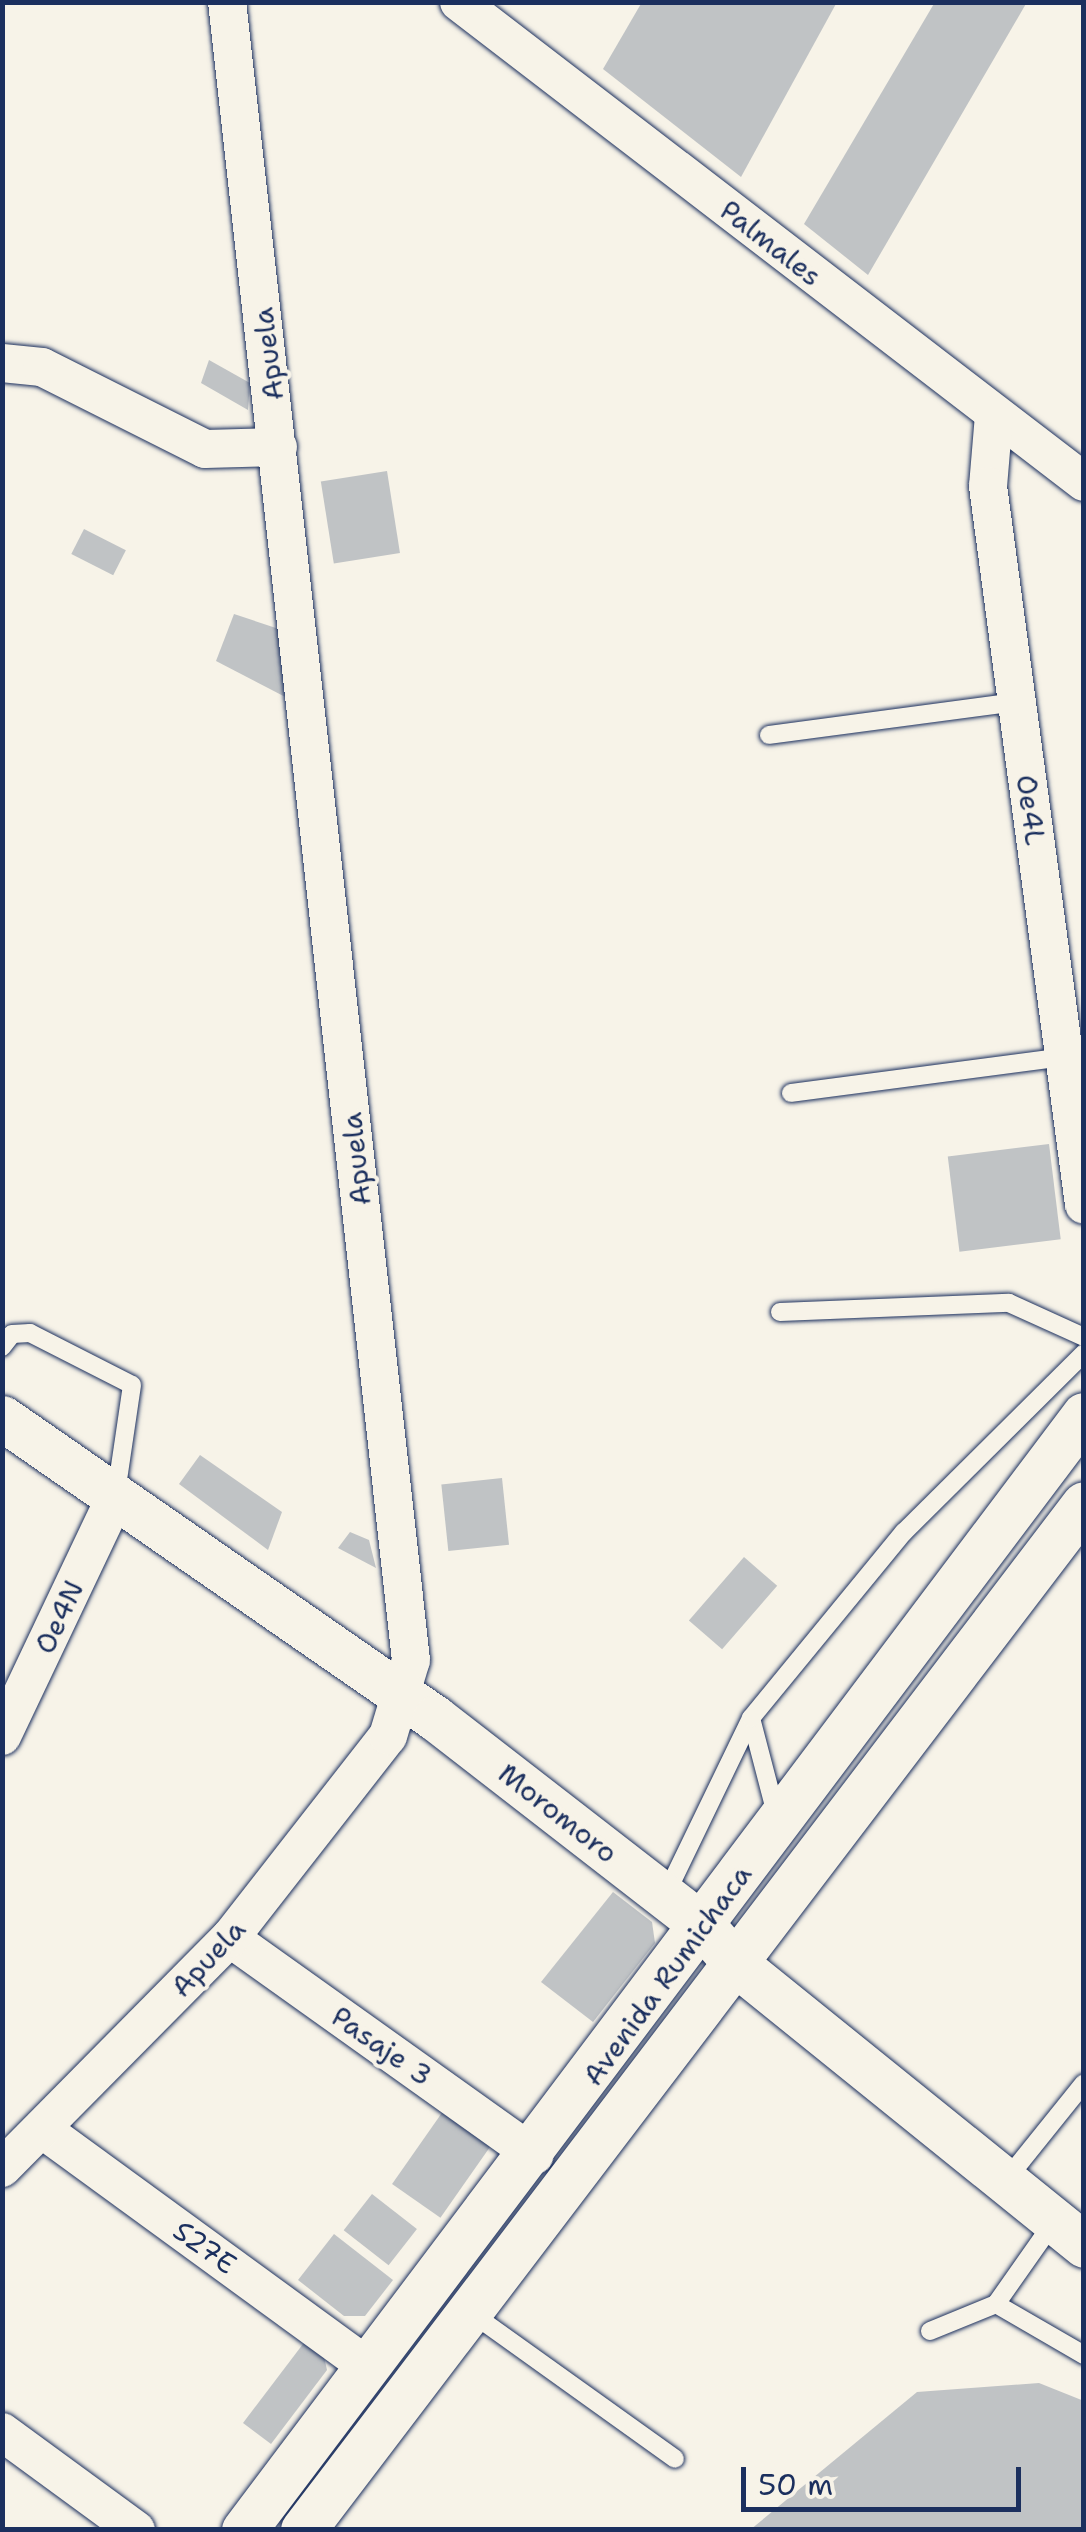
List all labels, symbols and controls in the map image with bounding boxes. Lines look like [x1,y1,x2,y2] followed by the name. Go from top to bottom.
[714,193,828,293] street label: Palmales
[246,306,290,402] street label: Apuela
[1009,773,1053,847] street label: Oe4L
[334,1111,378,1207] street label: Apuela
[28,1575,90,1659] street label: Oe4N
[492,1756,624,1870] street label: Moromoro
[576,1858,758,2092] street label: Avenida Rumichaca
[164,1912,252,2004] street label: Apuela
[325,1999,439,2093] street label: Pasaje 3
[167,2213,243,2281] street label: S27E
[746,2447,1026,2509] scale bar
[758,2464,833,2505] text: 50 m

